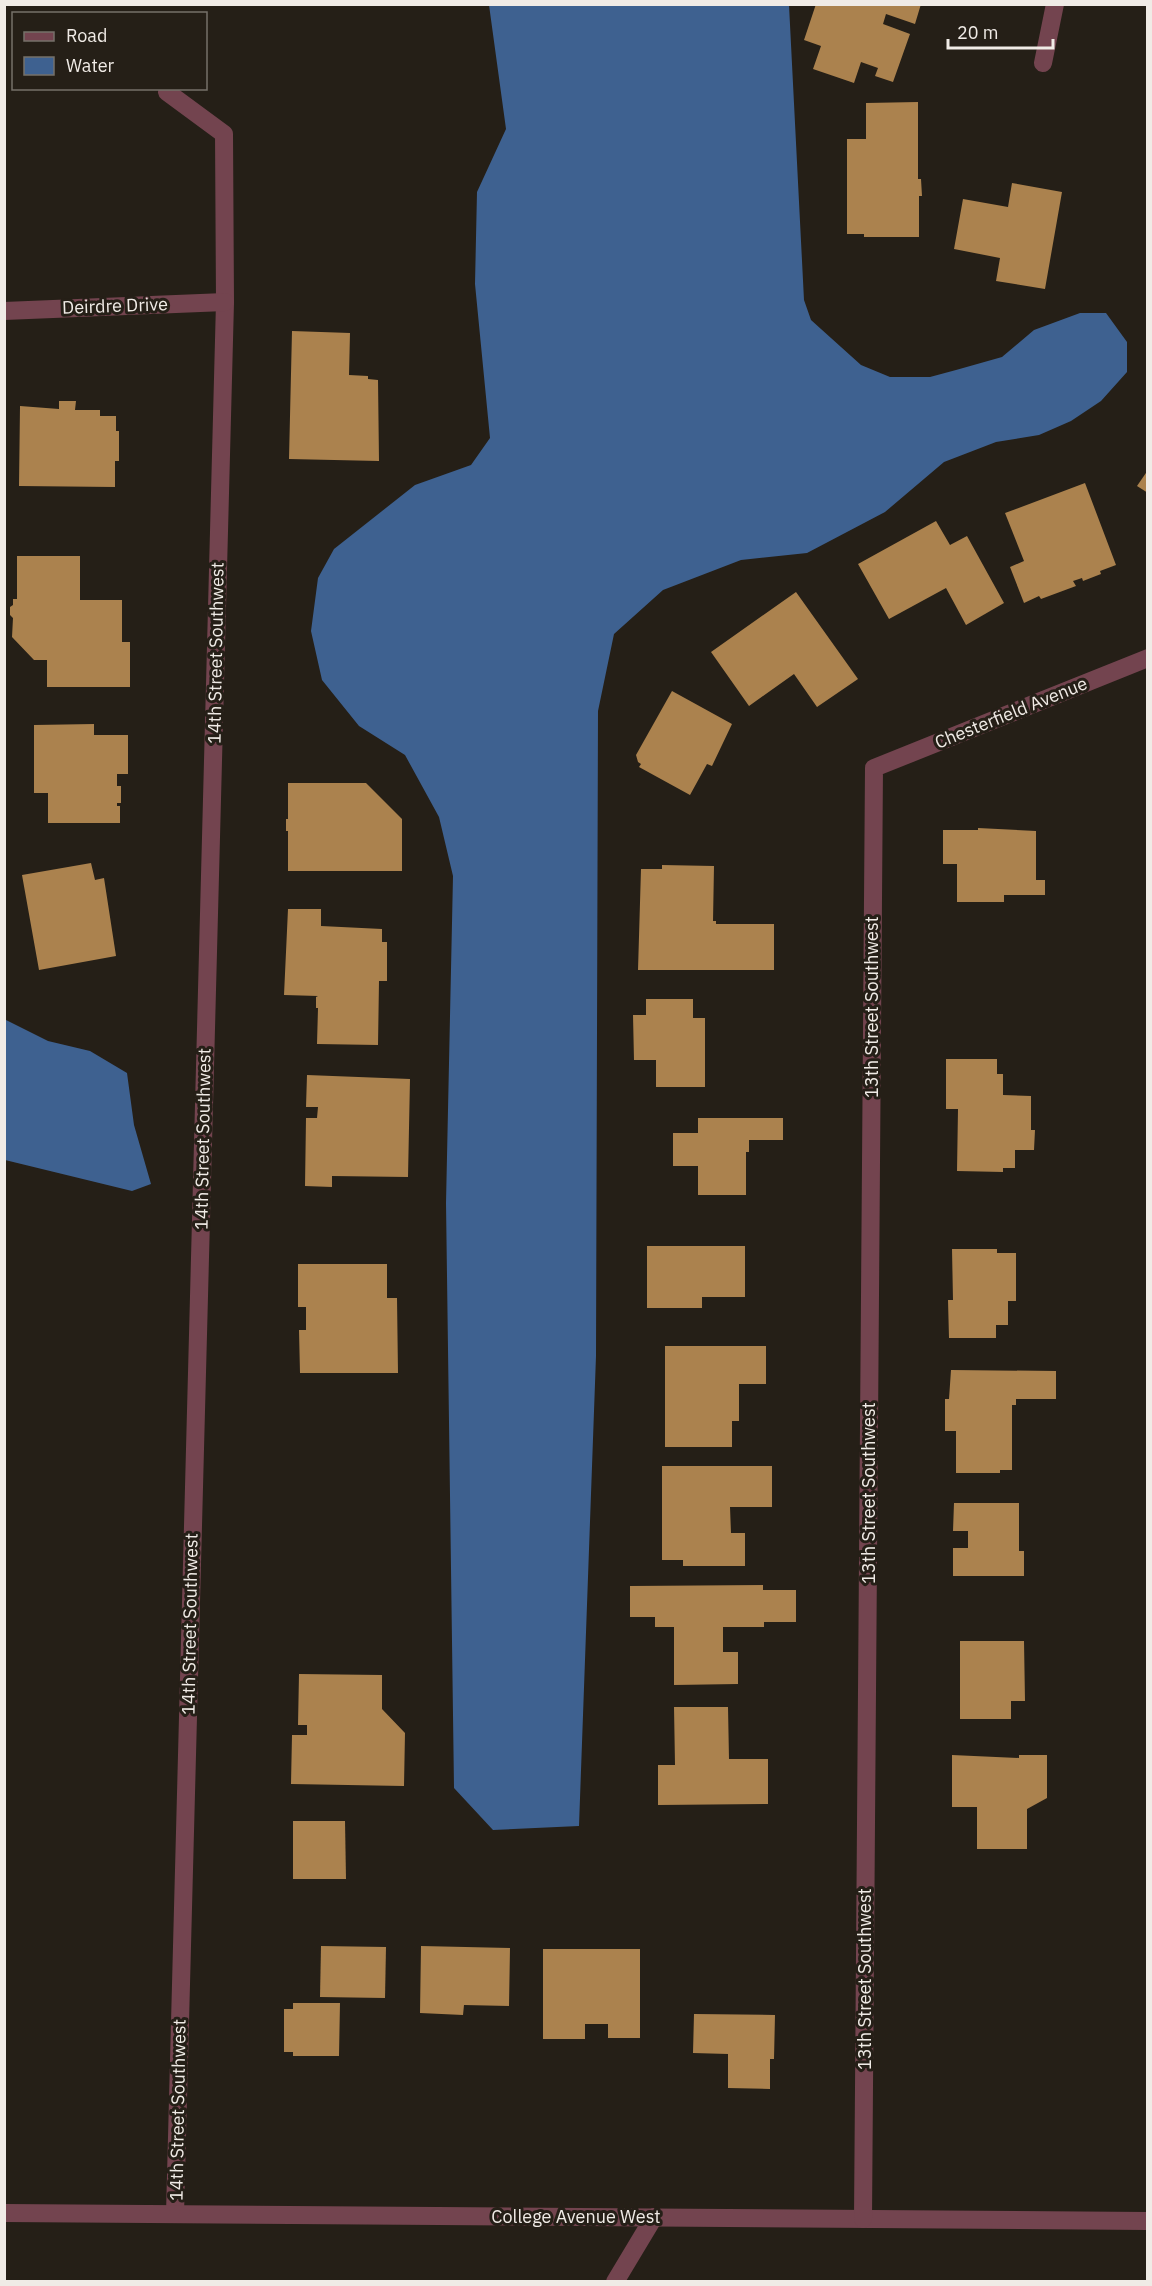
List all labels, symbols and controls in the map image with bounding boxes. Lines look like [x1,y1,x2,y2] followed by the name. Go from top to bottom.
[12,12,207,90] legend
[948,12,1053,50] scale bar
[957,21,999,44] text: 20 m
[66,24,107,47] text: Road
[66,54,115,77] text: Water
[62,292,168,319] street label: Deirdre Drive
[202,562,229,744] street label: 14th Street Southwest
[931,671,1091,754] street label: Chesterfield Avenue
[860,916,883,1098] street label: 13th Street Southwest
[189,1048,216,1230] street label: 14th Street Southwest
[857,1402,880,1584] street label: 13th Street Southwest
[176,1533,203,1715] street label: 14th Street Southwest
[853,1888,876,2070] street label: 13th Street Southwest
[164,2019,191,2201] street label: 14th Street Southwest
[491,2205,661,2228] street label: College Avenue West

